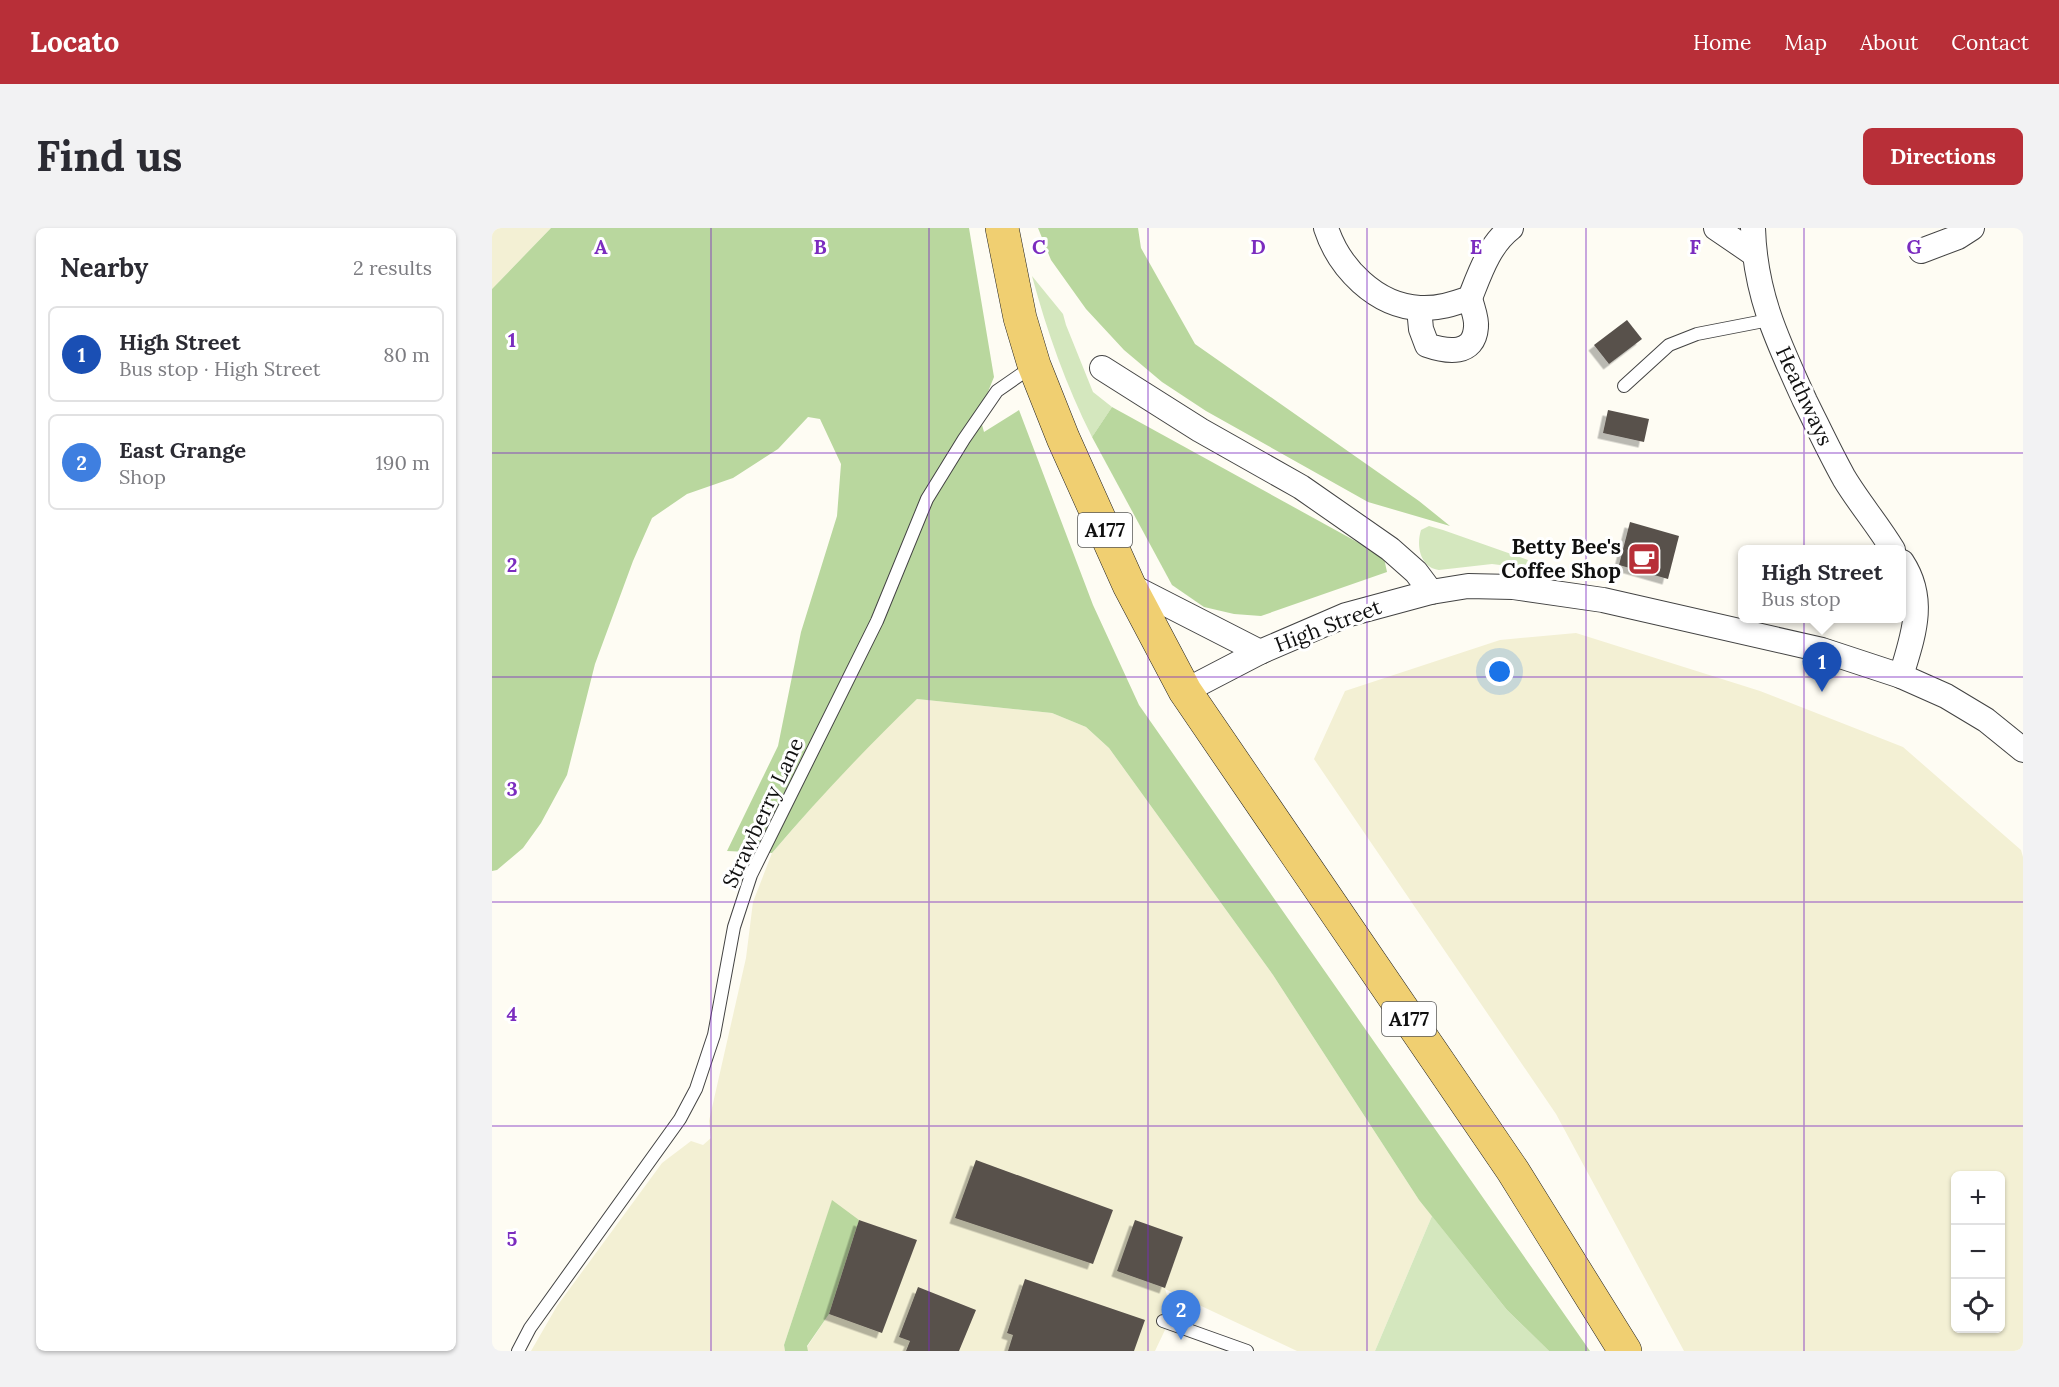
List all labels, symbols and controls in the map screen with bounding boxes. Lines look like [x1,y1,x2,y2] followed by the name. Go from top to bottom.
[30,24,119,60] text: Locato
[1693,29,1751,56] text: Home
[1784,29,1827,56] text: Map
[1860,29,1918,56] text: About
[1951,29,2029,56] text: Contact
[1863,128,2023,185] button: Directions
[36,129,182,183] text: Find us
[594,234,608,259] text: A
[813,234,827,259] text: B
[1032,234,1046,259] text: C
[1250,234,1266,259] text: D
[1470,234,1482,259] text: E
[1689,234,1701,259] text: F
[1906,234,1922,259] text: G
[60,251,148,284] text: Nearby
[353,255,432,280] text: 2 results
[508,327,516,352] text: 1
[119,328,241,356] text: High Street
[77,342,86,367] text: 1
[383,342,430,367] text: 80 m
[1770,342,1839,450] street label: Heathways
[119,356,320,381] text: Bus stop · High Street
[119,436,246,464] text: East Grange
[76,450,87,475] text: 2
[376,450,430,475] text: 190 m
[119,464,166,489] text: Shop
[1078,513,1132,547] road number: A177
[1501,533,1621,584] place label: Betty Bee's Coffee Shop
[1626,541,1662,577] cafe icon: Betty Bee's Coffee Shop
[1738,545,1906,623] popup
[507,552,517,577] text: 2
[1761,558,1883,586] text: High Street
[1761,586,1841,611] text: Bus stop
[1271,593,1386,658] street label: High Street
[1802,642,1842,692] pin: 1
[1485,657,1514,686] your location
[716,733,809,892] street label: Strawberry Lane
[506,776,518,801] text: 3
[507,1001,518,1026] text: 4
[1382,1002,1436,1036] road number: A177
[1951,1171,2005,1333] map controls
[1951,1171,2005,1225] button: +
[1951,1225,2005,1279] button: −
[507,1226,518,1251] text: 5
[1951,1279,2005,1333] button: locate
[1162,1290,1200,1340] pin: 2

